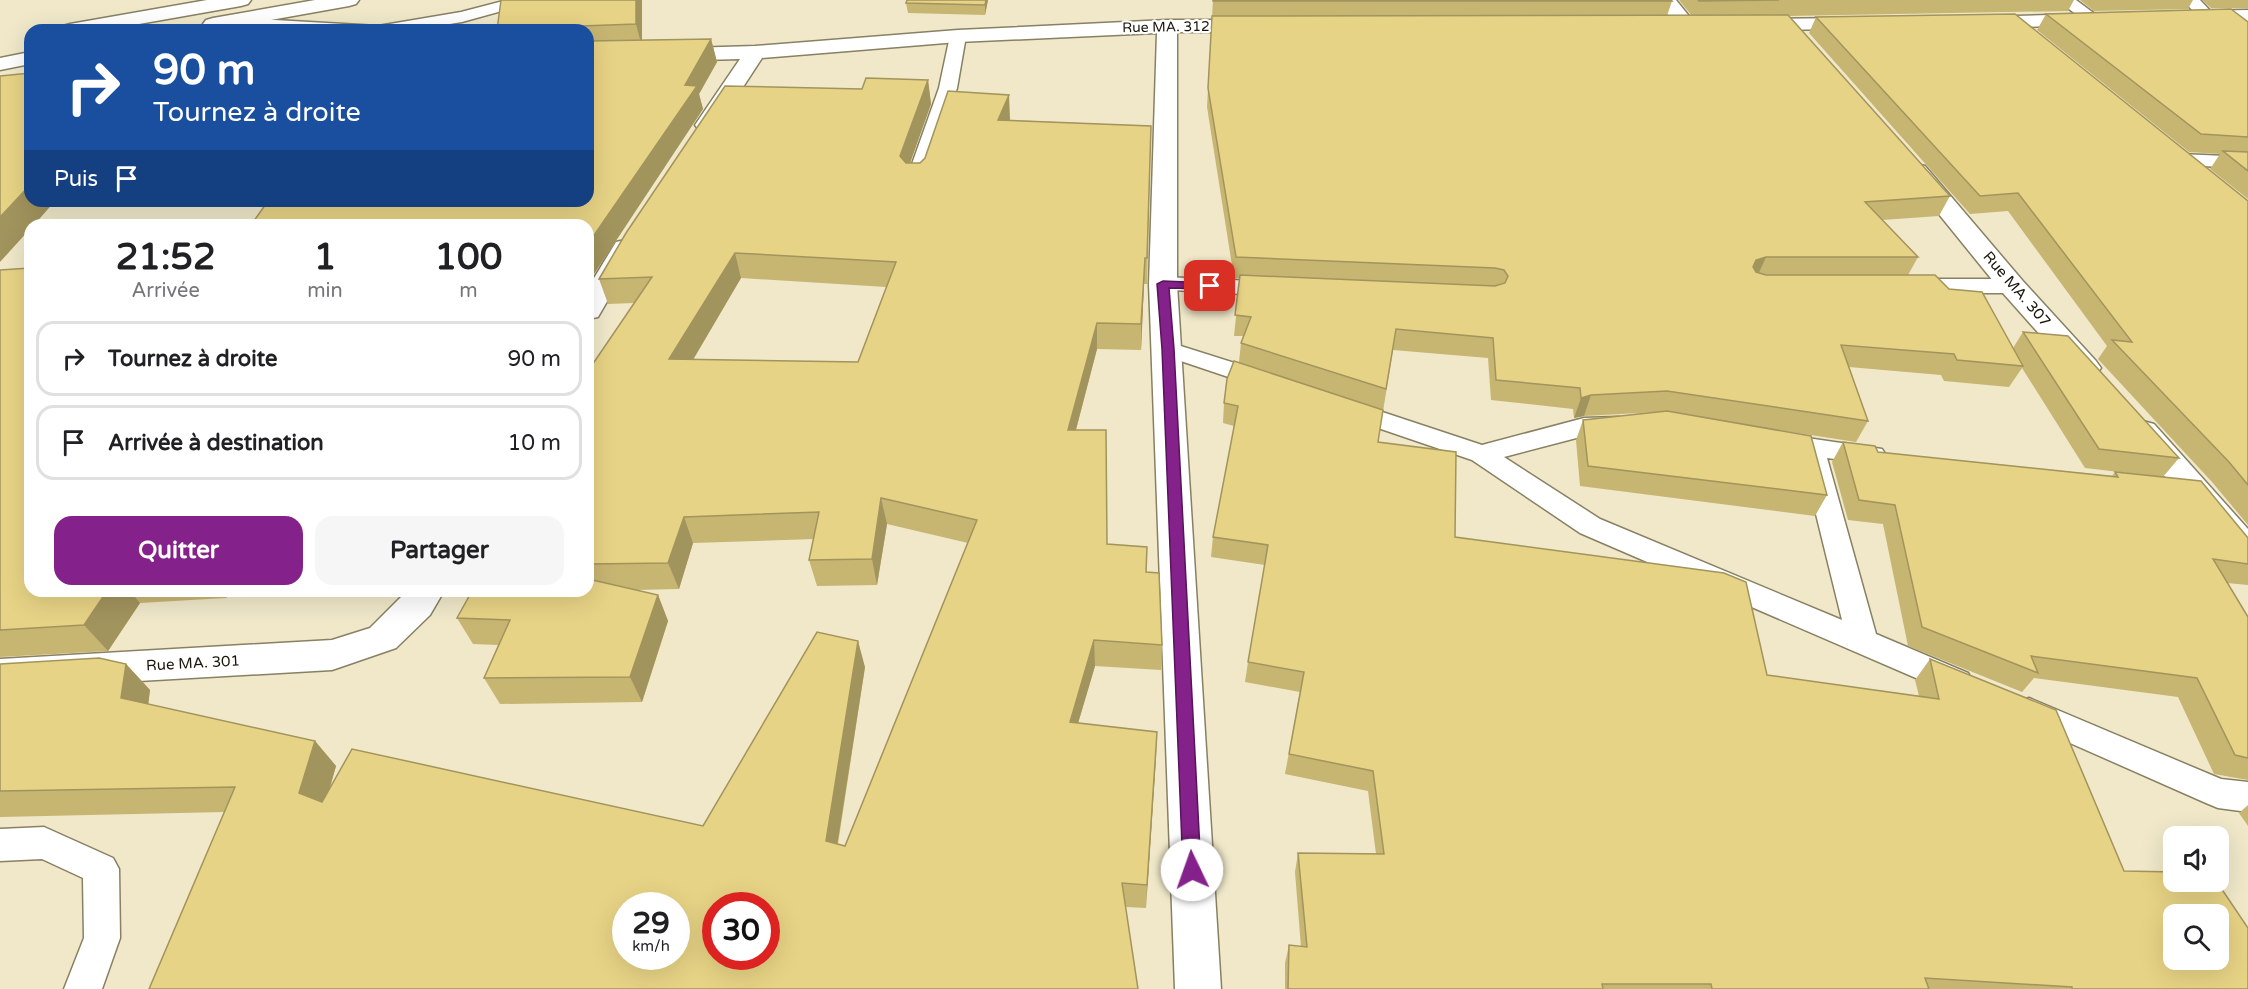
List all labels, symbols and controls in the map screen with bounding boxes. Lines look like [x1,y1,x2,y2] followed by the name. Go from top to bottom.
[1122,18,1210,36] street label: Rue MA. 312
[153,45,255,96] text: 90 m
[54,48,132,126] icon: right
[153,96,361,129] text: Tournez à droite
[110,162,143,195] icon: arrive
[54,166,98,192] text: Puis
[116,236,216,279] text: 21:52
[314,236,336,279] text: 1
[434,236,502,279] text: 100
[1979,248,2055,330] street label: Rue MA. 307
[1184,260,1235,311] pin
[1193,269,1226,302] icon: arrive
[132,279,200,303] text: Arrivée
[307,279,343,303] text: min
[459,279,478,303] text: m
[57,342,90,375] icon: right
[108,346,277,372] text: Tournez à droite
[507,346,561,372] text: 90 m
[57,426,90,459] icon: arrive
[108,430,324,456] text: Arrivée à destination
[507,430,561,456] text: 10 m
[54,516,303,585] button: Quitter
[315,516,564,585] button: Partager
[146,652,240,674] street label: Rue MA. 301
[2163,826,2229,970] map controls
[2163,826,2229,892] button: sound
[1160,838,1224,902] position arrow
[702,892,780,970] speed limit sign: 30
[2163,904,2229,970] button: search
[632,905,670,942] text: 29
[632,937,670,955] text: km/h

